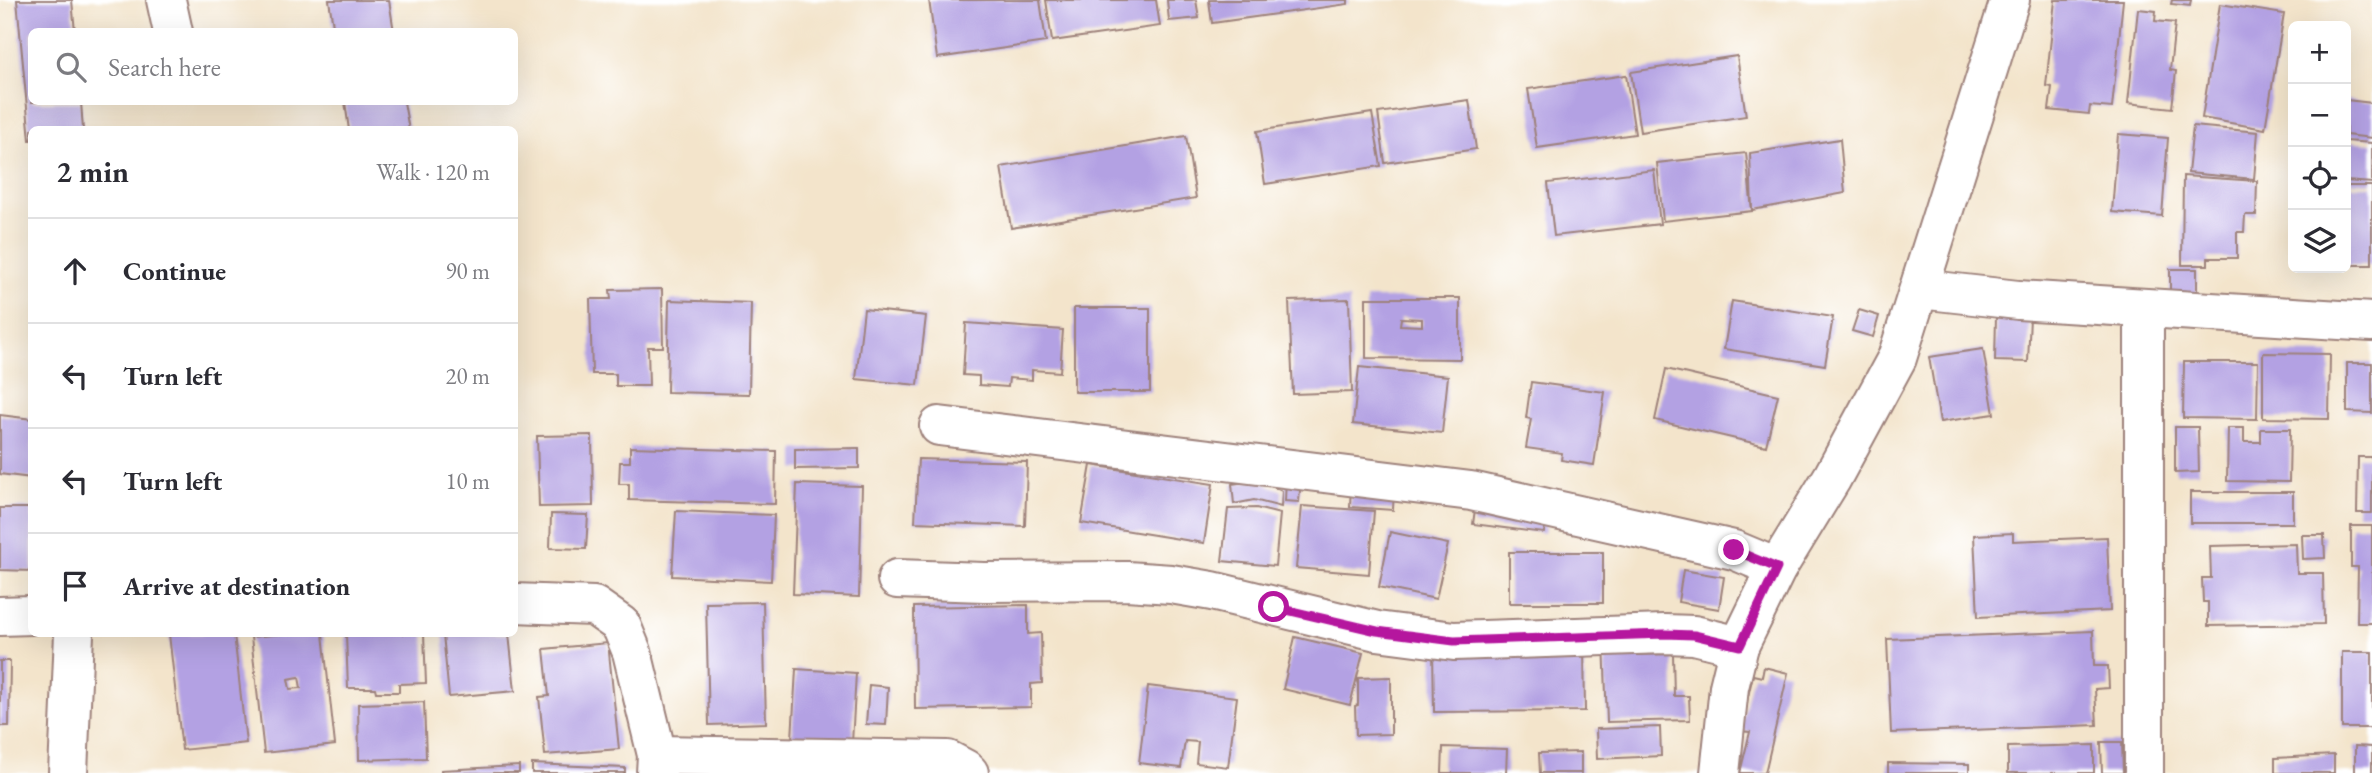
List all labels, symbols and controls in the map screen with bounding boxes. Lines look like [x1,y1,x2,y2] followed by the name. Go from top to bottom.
[2288,21,2351,273] map controls
[2288,21,2351,84] button: +
[28,28,518,105] search box
[52,48,90,86] icon: search
[108,50,221,84] text: Search here
[2288,84,2351,147] button: −
[2288,147,2351,210] button: locate
[56,152,129,191] text: 2 min
[376,157,490,187] text: Walk · 120 m
[2288,210,2351,273] button: layers
[56,252,94,290] icon: ahead
[123,254,226,288] text: Continue
[445,256,490,286] text: 90 m
[56,357,94,395] icon: left
[123,359,222,393] text: Turn left
[445,361,490,391] text: 20 m
[56,462,94,500] icon: left
[123,464,222,498] text: Turn left
[445,466,490,496] text: 10 m
[1718,534,1749,565] route end
[56,567,94,605] icon: arrive
[123,569,350,603] text: Arrive at destination
[1258,591,1289,622] route start

